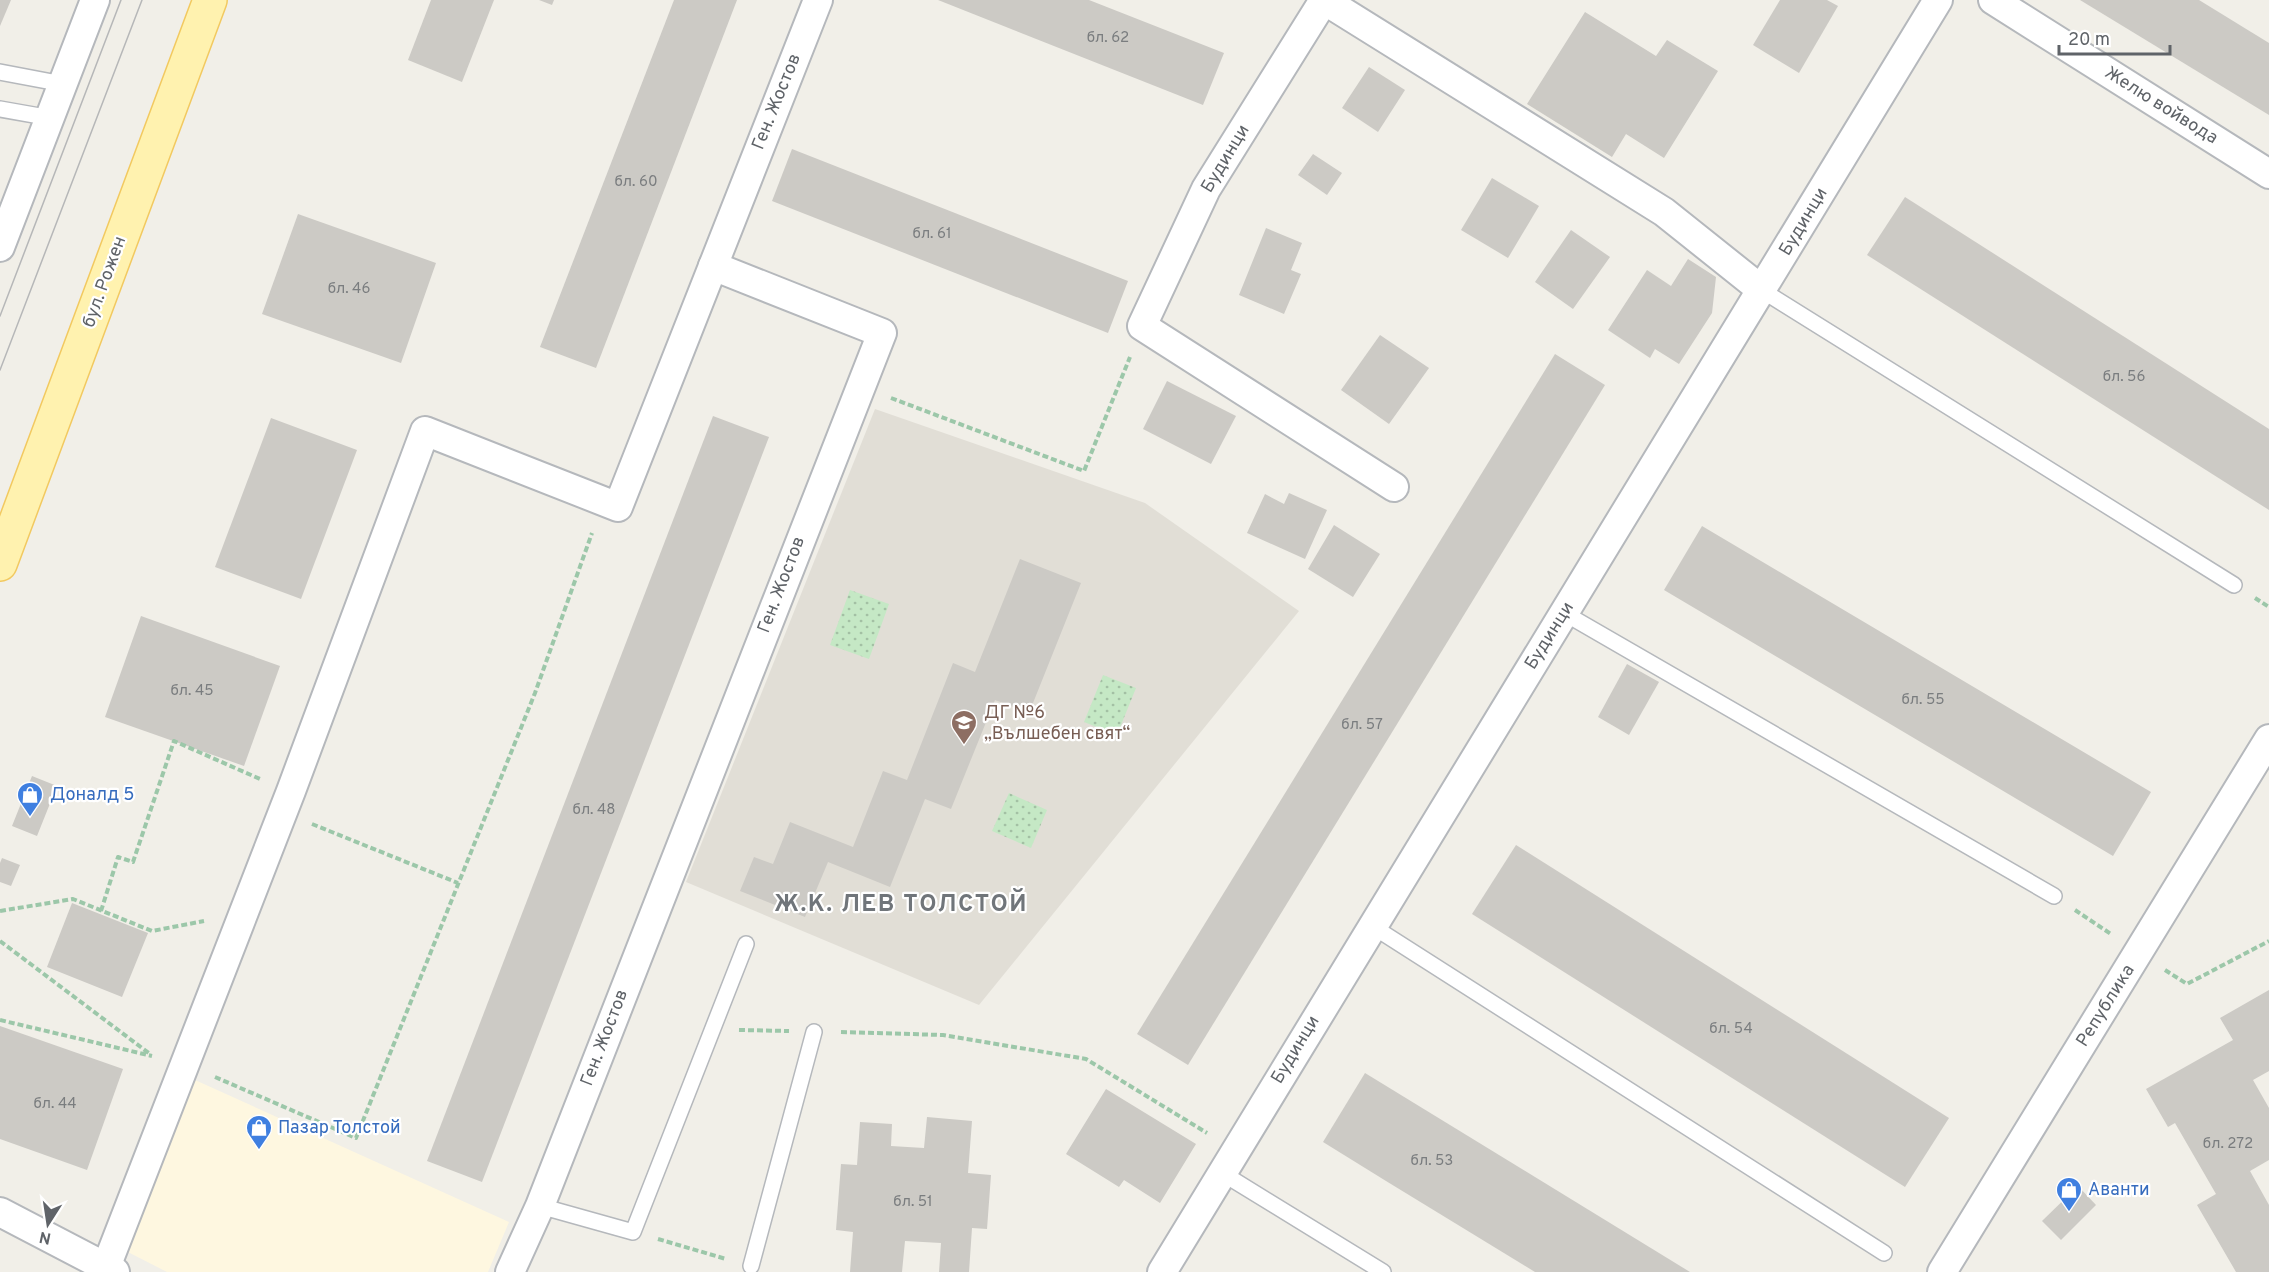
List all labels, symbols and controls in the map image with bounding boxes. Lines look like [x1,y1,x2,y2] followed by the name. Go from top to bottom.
[2059,18,2170,56] scale bar
[1087,29,1129,48] house number: бл. 62
[2068,29,2110,52] text: 20 m
[747,51,807,153] street label: Ген. Жостов
[2100,62,2222,150] street label: Желю войвода
[1197,121,1255,197] street label: Будинци
[614,173,658,192] house number: бл. 60
[1775,184,1833,260] street label: Будинци
[912,225,952,244] house number: бл. 61
[78,233,132,331] street label: бул. Рожен
[328,280,370,299] house number: бл. 46
[2103,368,2145,387] house number: бл. 56
[753,533,811,637] street label: Ген. Жостов
[1520,598,1580,674] street label: Будинци
[170,682,214,701] house number: бл. 45
[1901,691,1945,710] house number: бл. 55
[984,702,1131,746] place label: ДГ №6 „Вълшебен свят“
[949,708,979,746] school or university icon: ДГ №6 „Вълшебен свят“
[1341,716,1383,735] house number: бл. 57
[15,780,45,818] shop icon: Доналд 5
[50,784,135,807] place label: Доналд 5
[573,801,615,820] house number: бл. 48
[774,888,1028,920] district label: Ж.К. ЛЕВ ТОЛСТОЙ
[2072,960,2140,1052] street label: Република
[576,986,634,1090] street label: Ген. Жостов
[1267,1012,1325,1088] street label: Будинци
[1709,1020,1753,1039] house number: бл. 54
[33,1095,77,1114] house number: бл. 44
[244,1113,274,1151] shop icon: Пазар Толстой
[278,1117,401,1140] place label: Пазар Толстой
[2203,1135,2253,1154] house number: бл. 272
[1411,1152,1453,1171] house number: бл. 53
[2054,1175,2084,1213] shop icon: Аванти
[2088,1179,2150,1202] place label: Аванти
[893,1193,933,1212] house number: бл. 51
[18,1194,78,1254] north arrow
[38,1226,53,1248] text: N

